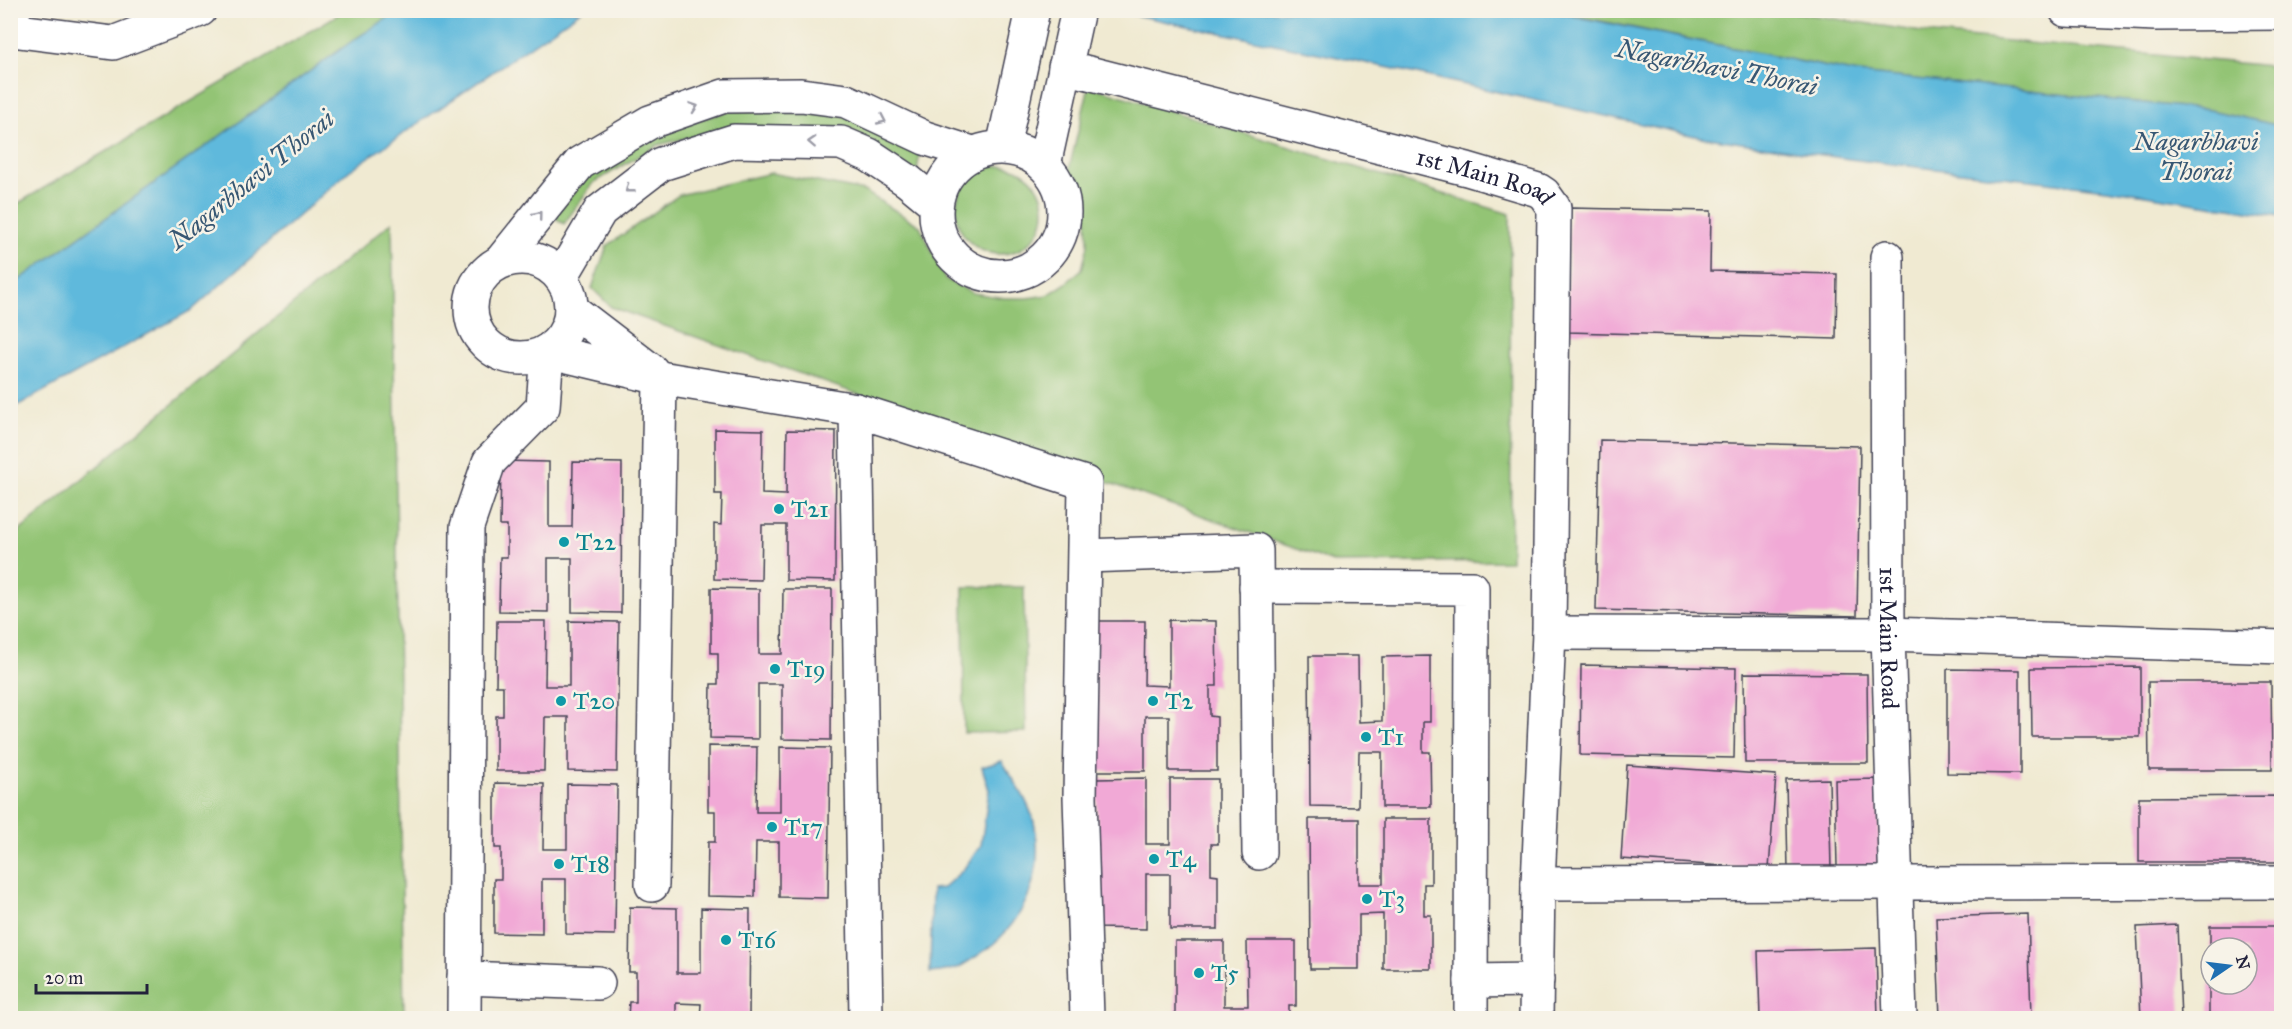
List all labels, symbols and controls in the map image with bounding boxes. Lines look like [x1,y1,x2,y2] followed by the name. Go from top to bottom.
[1612,31,1821,102] water label: Nagarbhavi Thorai
[688,101,699,114] one-way arrow
[160,102,341,257] water label: Nagarbhavi Thorai
[876,112,887,124] one-way arrow
[2131,125,2259,187] water label: Nagarbhavi Thorai
[807,135,816,148] one-way arrow
[1413,142,1562,210] street label: 1st Main Road
[625,181,636,192] one-way arrow
[530,211,541,222] one-way arrow
[791,494,829,524] place label: T21
[772,502,786,516] marker: T21
[576,527,616,557] place label: T22
[557,535,571,549] marker: T22
[1873,567,1905,710] street label: 1st Main Road
[787,654,826,684] place label: T19
[768,662,782,676] marker: T19
[573,686,615,716] place label: T20
[1165,686,1193,716] place label: T2
[554,694,568,708] marker: T20
[1146,694,1160,708] marker: T2
[1378,722,1404,752] place label: T1
[1359,730,1373,744] marker: T1
[784,812,823,842] place label: T17
[765,820,779,834] marker: T17
[1166,844,1196,874] place label: T4
[571,849,610,879] place label: T18
[1147,852,1161,866] marker: T4
[552,857,566,871] marker: T18
[1379,884,1405,914] place label: T3
[1360,892,1374,906] marker: T3
[738,925,777,955] place label: T16
[719,933,733,947] marker: T16
[2199,936,2259,996] north arrow
[2232,954,2254,972] text: N
[36,957,147,995] scale bar
[1211,958,1239,988] place label: T5
[1192,966,1206,980] marker: T5
[45,967,83,989] text: 20 m

